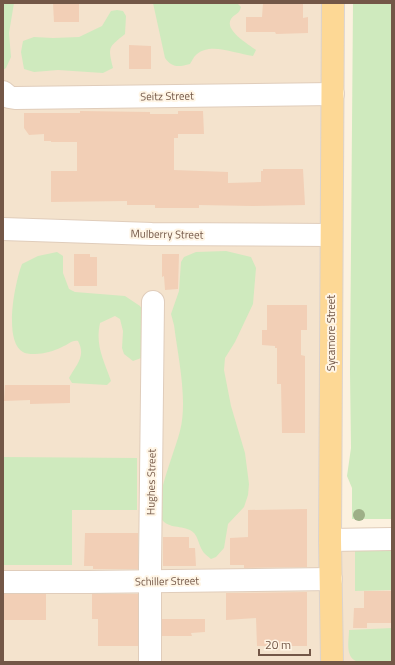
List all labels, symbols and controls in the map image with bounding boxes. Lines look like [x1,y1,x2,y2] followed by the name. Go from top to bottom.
[140,88,194,104] street label: Seitz Street
[131,225,204,243] street label: Mulberry Street
[323,295,339,371] street label: Sycamore Street
[142,449,160,515] street label: Hughes Street
[135,572,199,590] street label: Schiller Street
[259,631,310,657] scale bar
[265,635,291,654] text: 20 m

